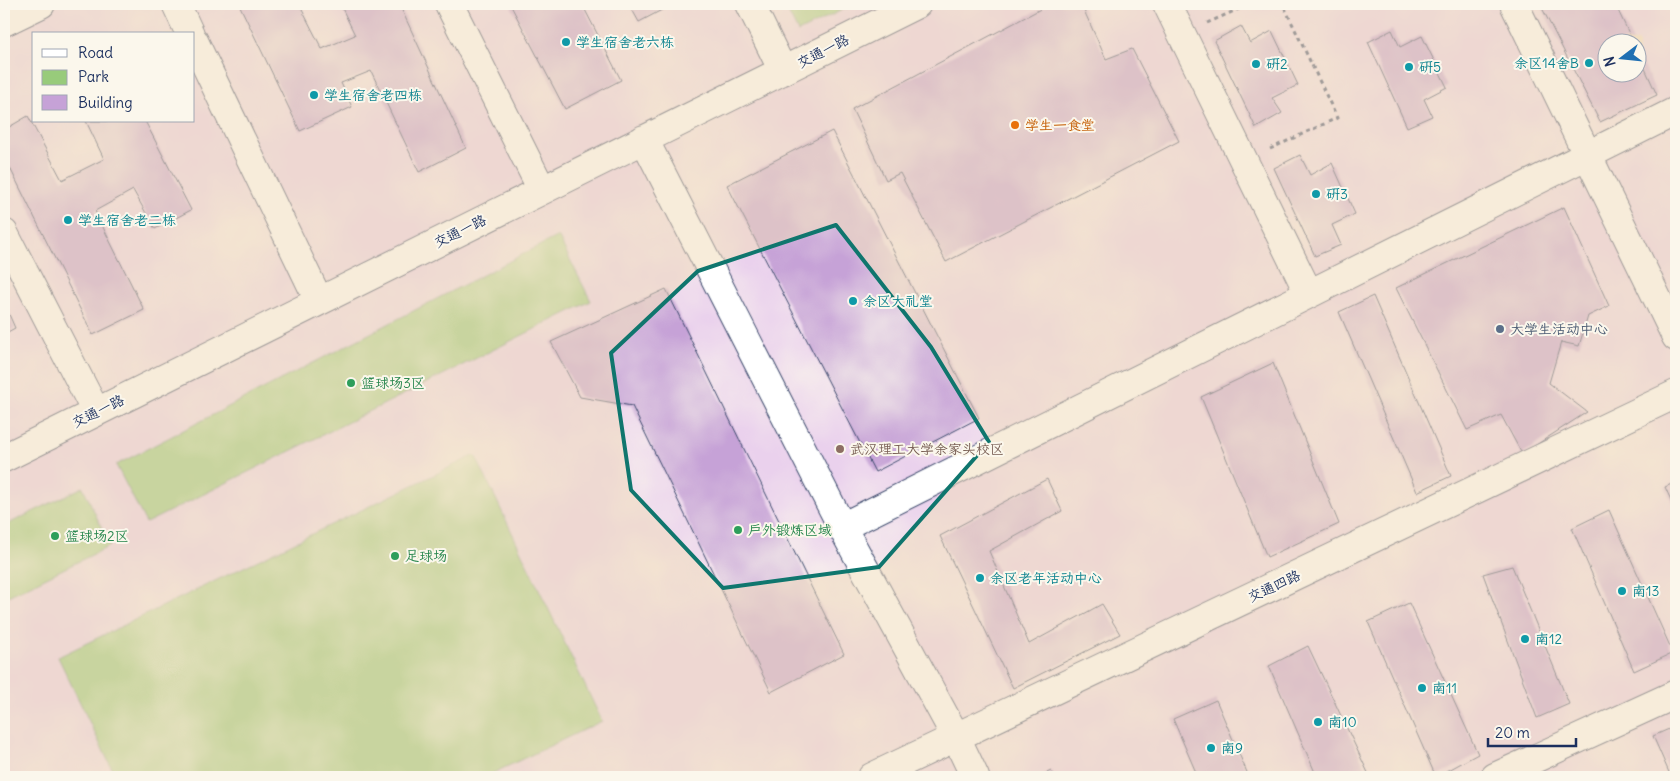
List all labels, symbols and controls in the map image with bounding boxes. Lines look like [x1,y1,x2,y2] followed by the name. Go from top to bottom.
[794,30,852,72] street label: 交通一路
[32,32,195,122] legend
[1598,32,1648,82] north arrow
[576,33,674,51] place label: 学生宿舍老六栋
[560,36,572,48] marker: 学生宿舍老六栋
[78,43,113,62] text: Road
[1514,54,1579,72] place label: 余区14舍B
[1600,54,1619,69] text: N
[1266,55,1288,73] place label: 研2
[1583,57,1595,69] marker: 余区14舍B
[1250,58,1262,70] marker: 研2
[1419,58,1441,76] place label: 研5
[1403,61,1415,73] marker: 研5
[78,67,109,86] text: Park
[324,86,422,104] place label: 学生宿舍老四栋
[308,89,320,101] marker: 学生宿舍老四栋
[78,93,133,112] text: Building
[1025,116,1095,134] place label: 学生一食堂
[1009,119,1021,131] marker: 学生一食堂
[1326,185,1348,203] place label: 研3
[1310,188,1322,200] marker: 研3
[78,211,176,229] place label: 学生宿舍老二栋
[431,211,489,251] street label: 交通一路
[62,214,74,226] marker: 学生宿舍老二栋
[863,292,933,310] place label: 余区大礼堂
[847,295,859,307] marker: 余区大礼堂
[1510,320,1608,338] place label: 大学生活动中心
[1494,323,1506,335] marker: 大学生活动中心
[361,374,425,392] place label: 篮球场3区
[345,377,357,389] marker: 篮球场3区
[69,391,127,431] street label: 交通一路
[850,440,1004,458] place label: 武汉理工大学余家头校区
[834,443,846,455] marker: 武汉理工大学余家头校区
[748,521,832,539] place label: 户外锻炼区域
[732,524,744,536] marker: 户外锻炼区域
[65,527,129,545] place label: 篮球场2区
[49,530,61,542] marker: 篮球场2区
[405,547,447,565] place label: 足球场
[389,550,401,562] marker: 足球场
[1245,566,1303,606] street label: 交通四路
[990,569,1102,587] place label: 余区老年活动中心
[974,572,986,584] marker: 余区老年活动中心
[1632,582,1660,600] place label: 南13
[1616,585,1628,597] marker: 南13
[1535,630,1563,648] place label: 南12
[1519,633,1531,645] marker: 南12
[1432,679,1457,697] place label: 南11
[1416,682,1428,694] marker: 南11
[1328,713,1357,731] place label: 南10
[1312,716,1324,728] marker: 南10
[1488,716,1575,748] scale bar
[1495,723,1530,742] text: 20 m
[1221,739,1243,757] place label: 南9
[1205,742,1217,754] marker: 南9

